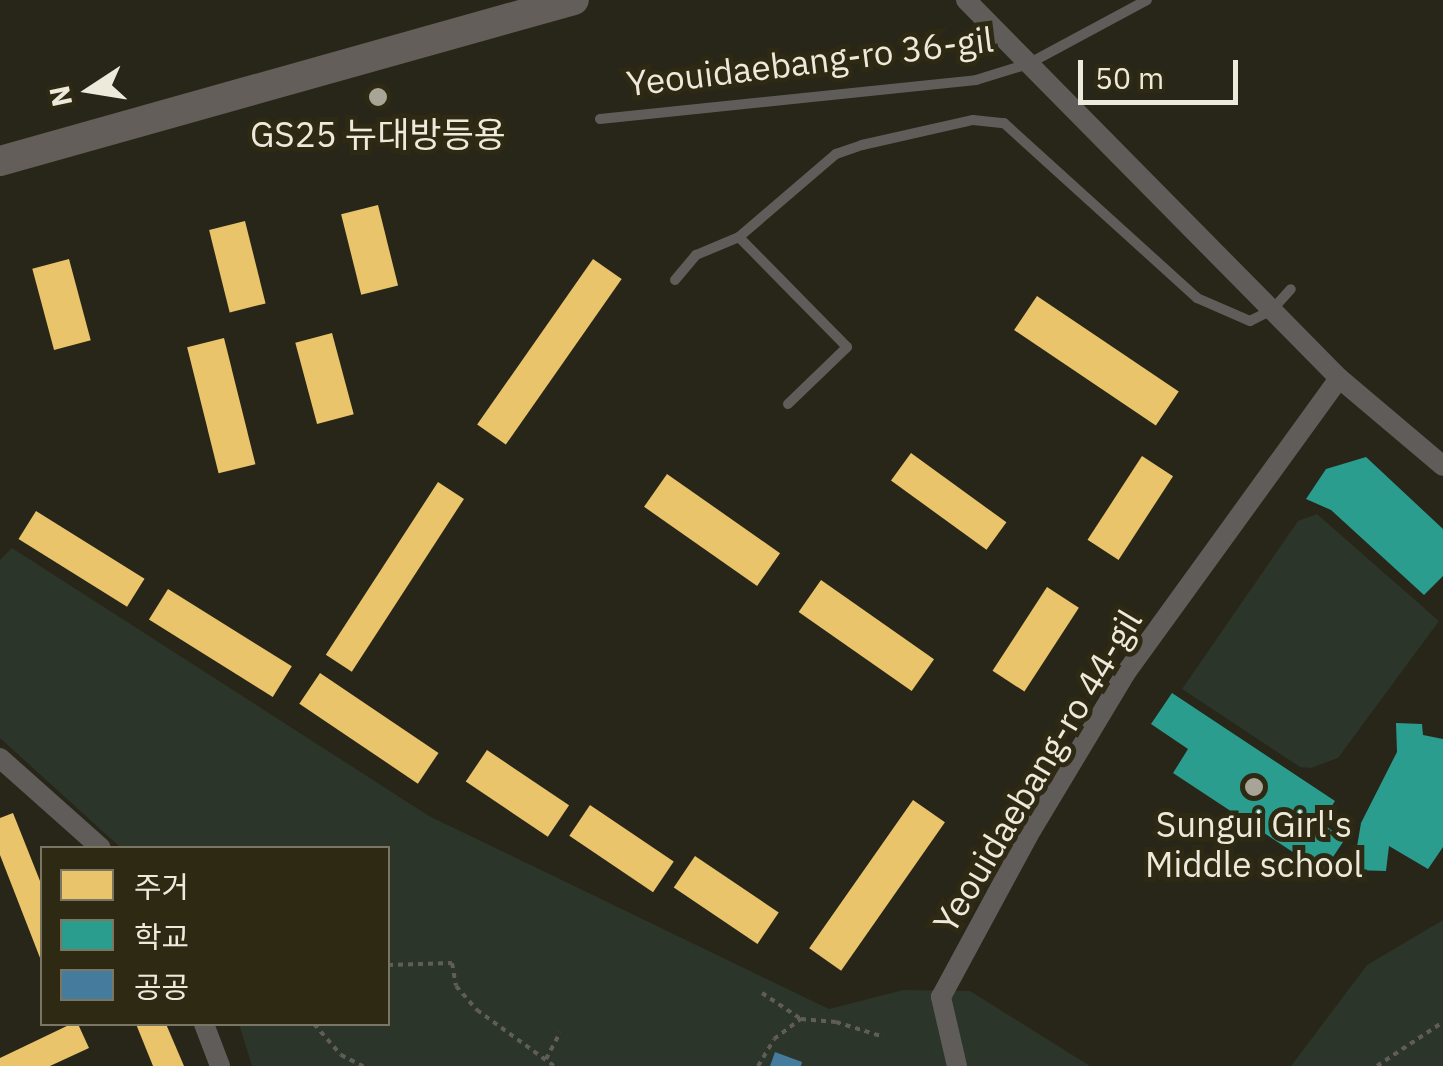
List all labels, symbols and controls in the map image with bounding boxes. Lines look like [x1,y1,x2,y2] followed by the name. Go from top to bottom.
[624,18,996,104] street label: Yeouidaebang-ro 36-gil
[40,40,140,140] north arrow
[1083,40,1243,102] scale bar
[1095,58,1164,97] text: 50 m
[40,83,80,110] text: N
[367,86,389,108] marker: GS25 뉴대방등용
[250,113,506,155] place label: GS25 뉴대방등용
[924,602,1150,940] street label: Yeouidaebang-ro 44-gil
[1243,776,1265,798] marker: Sungui Girl's Middle school
[1145,803,1363,885] place label: Sungui Girl's Middle school
[40,846,390,1026] legend
[134,867,189,906] text: 주거
[134,917,189,956] text: 학교
[134,967,189,1006] text: 공공

